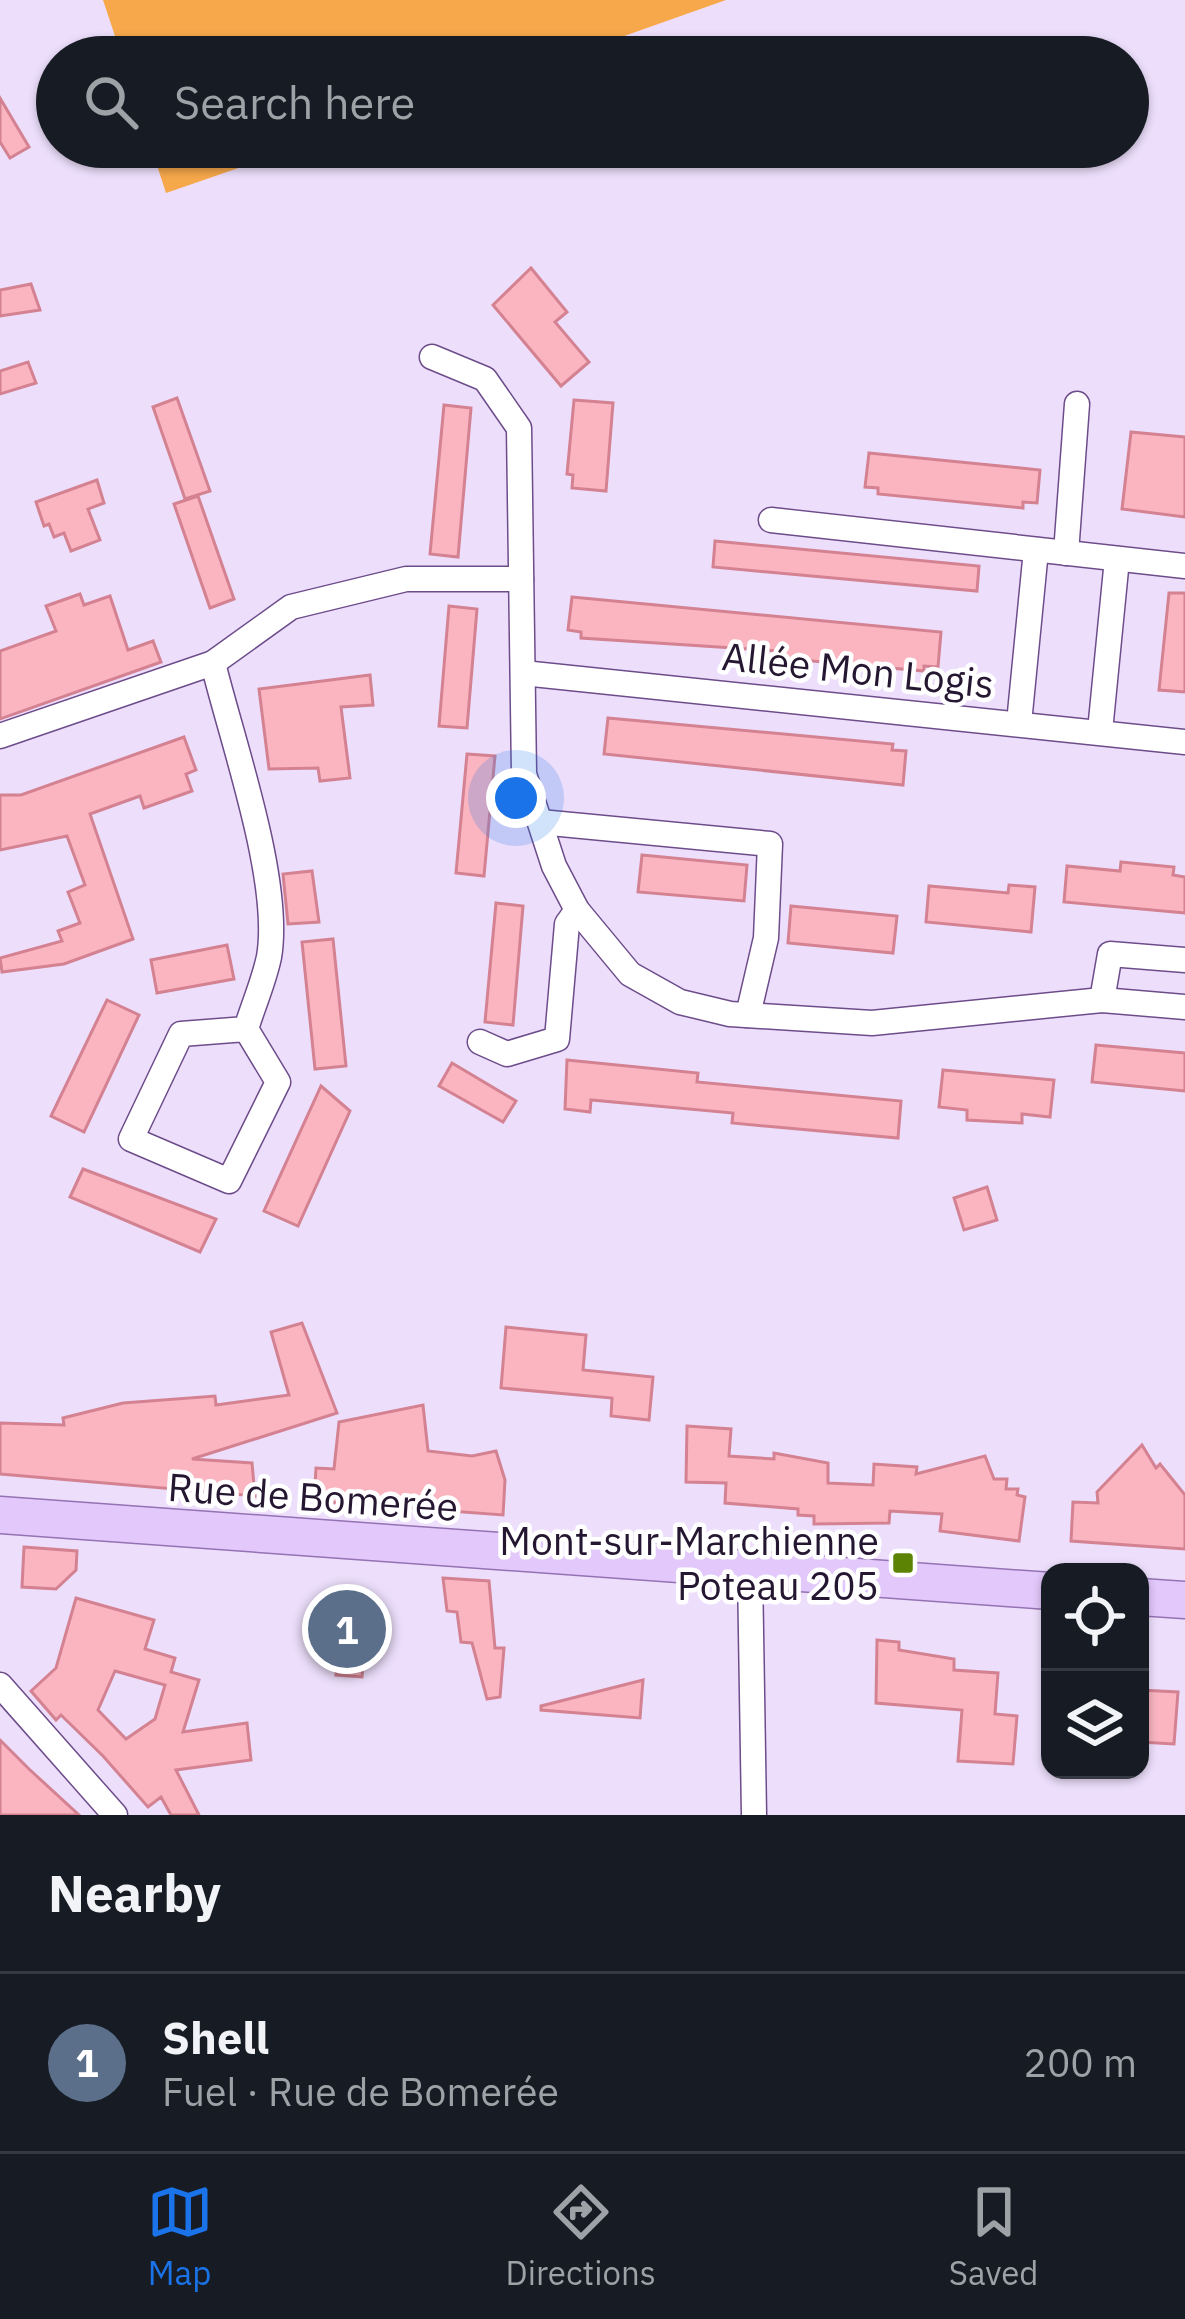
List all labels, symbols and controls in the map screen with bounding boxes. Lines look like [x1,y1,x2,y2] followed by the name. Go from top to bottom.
[36,36,1149,168] search box
[78,69,144,135] icon: search
[174,73,415,131] text: Search here
[720,630,997,709] street label: Allée Mon Logis
[486,768,546,828] your location
[166,1461,460,1532] street label: Rue de Bomerée
[499,1515,879,1611] place label: Mont-sur-Marchienne Poteau 205
[890,1550,916,1576] marker: Mont-sur-Marchienne Poteau 205
[1041,1563,1149,1779] map controls
[1041,1563,1149,1671] button: locate
[308,1584,386,1674] pin: 1
[1041,1671,1149,1779] button: layers
[48,1860,221,1926] text: Nearby
[162,2008,269,2066] text: Shell
[75,2037,99,2088] text: 1
[1024,2037,1137,2088] text: 200 m
[162,2066,559,2117] text: Fuel · Rue de Bomerée
[147,2179,213,2294] tab: Map
[506,2179,656,2294] tab: Directions
[949,2179,1038,2294] tab: Saved

